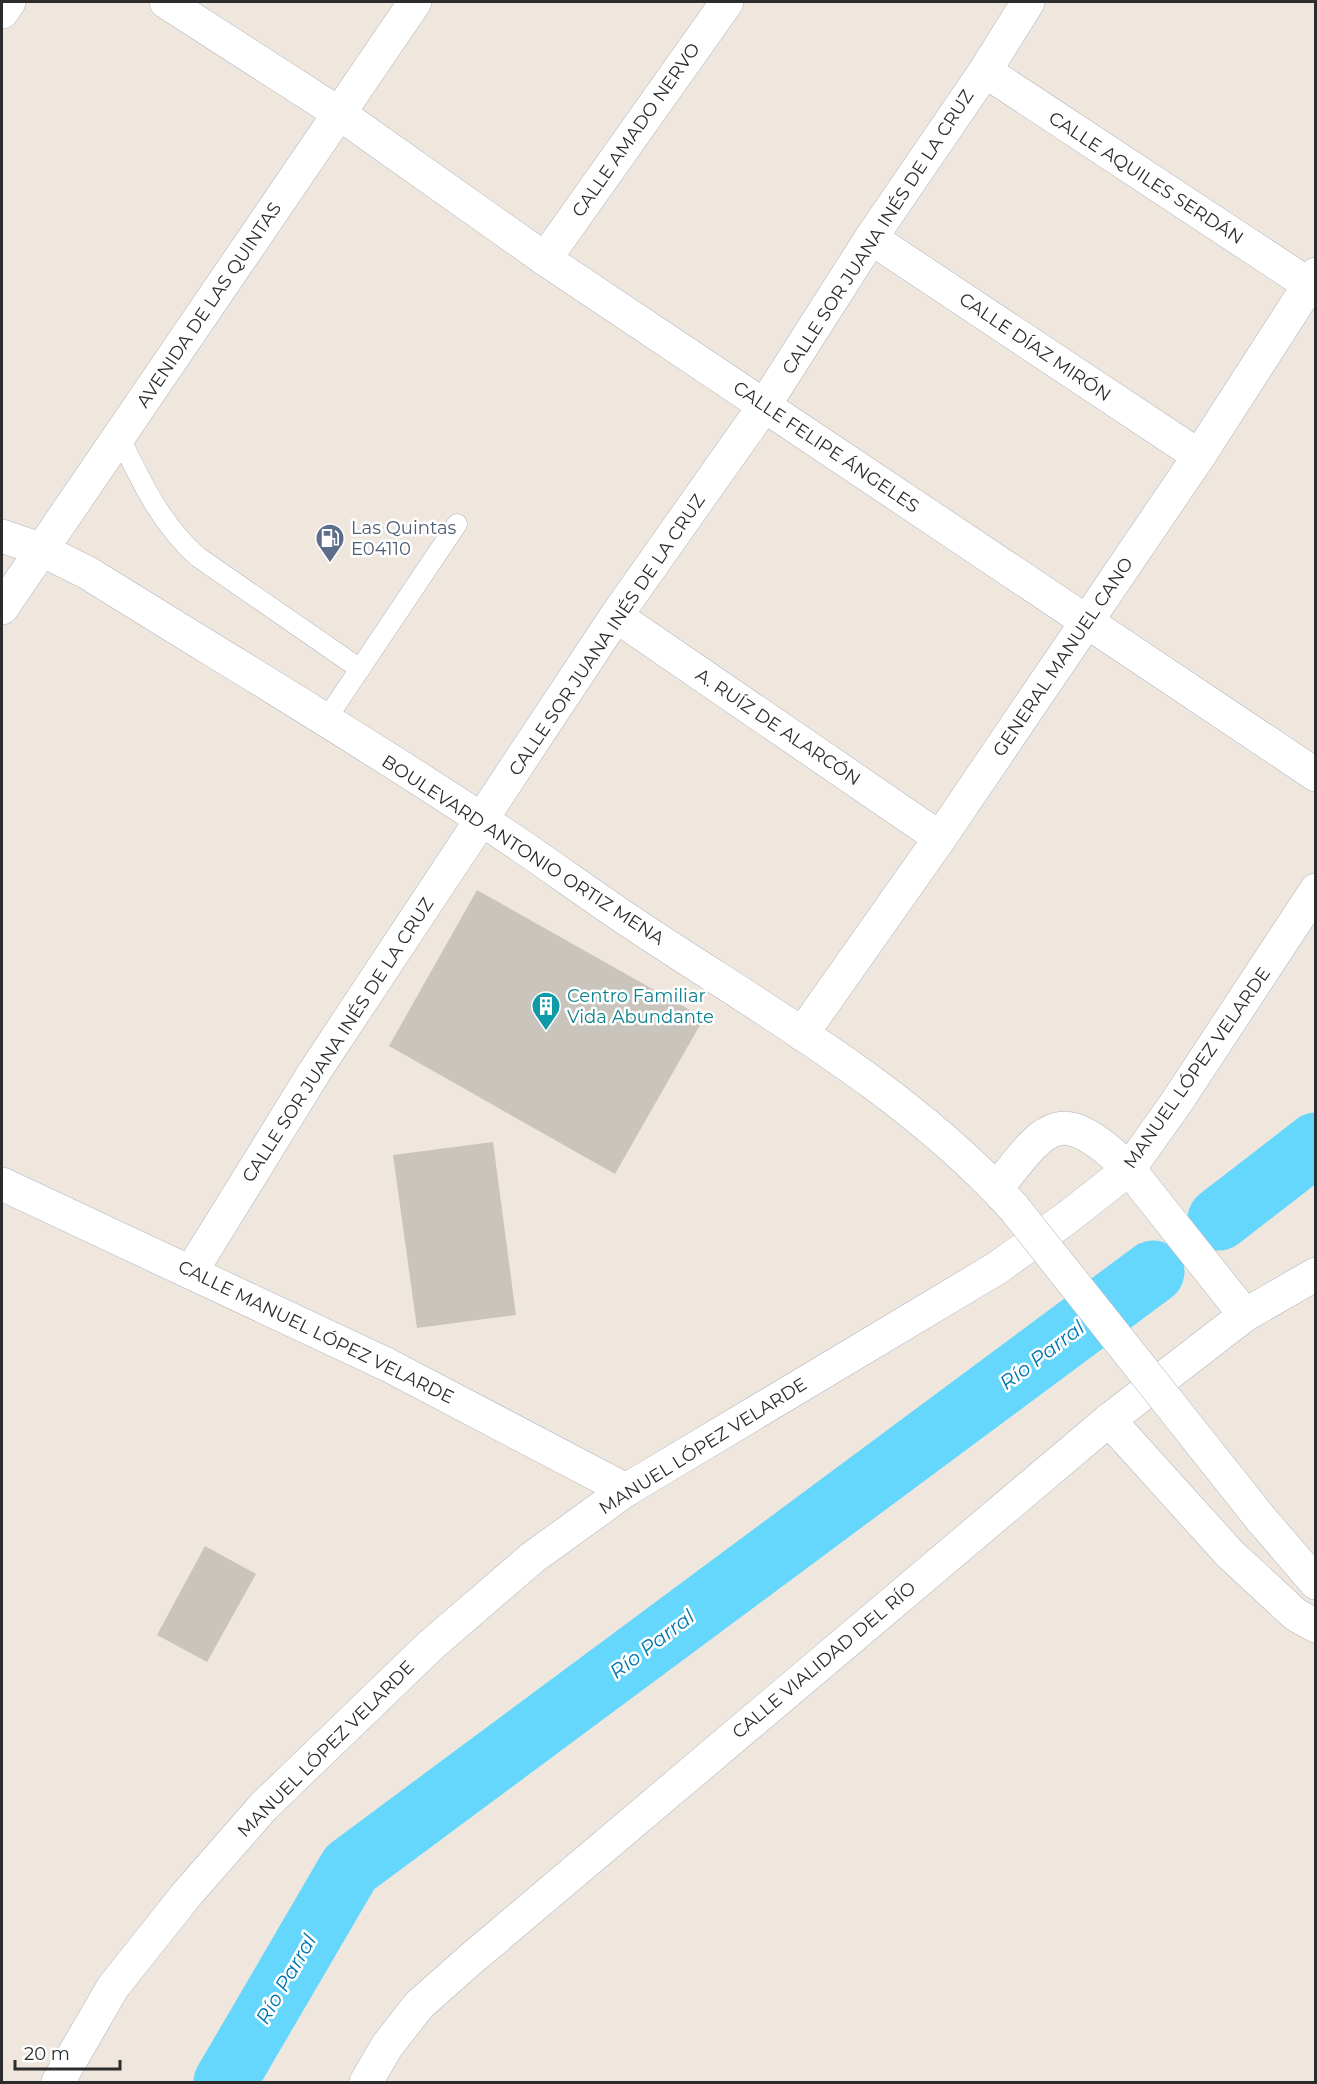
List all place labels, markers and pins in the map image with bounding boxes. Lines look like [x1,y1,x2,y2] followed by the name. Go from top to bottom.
[351,517,456,560] place label: Las Quintas E04110
[314,522,346,564] fuel station icon: Las Quintas E04110
[567,985,714,1028] place label: Centro Familiar Vida Abundante
[530,990,562,1032] building icon: Centro Familiar Vida Abundante

